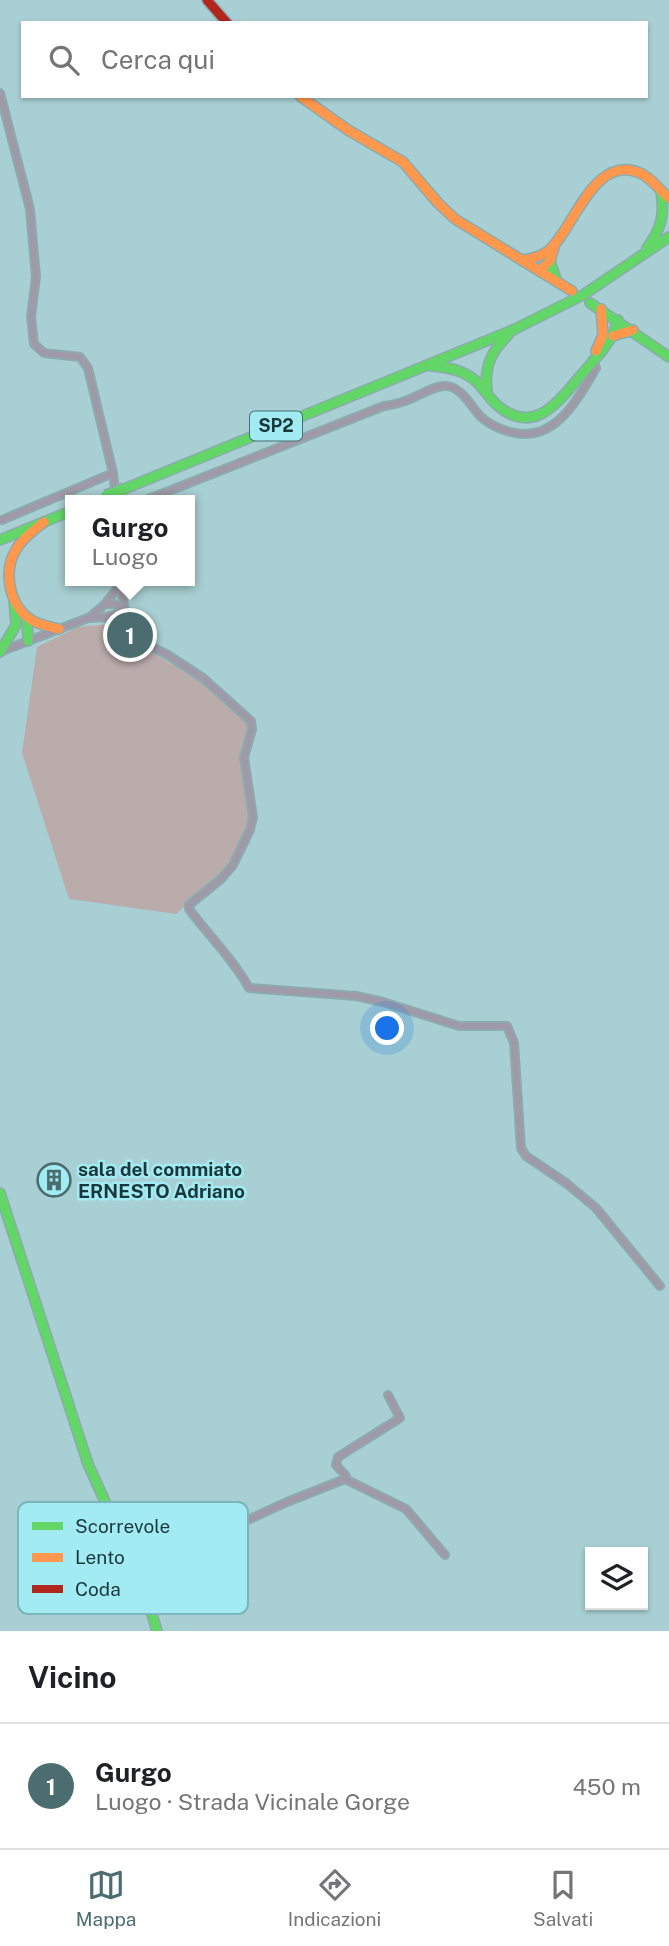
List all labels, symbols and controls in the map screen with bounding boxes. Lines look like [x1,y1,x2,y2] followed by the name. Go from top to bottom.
[21,21,648,98] search box
[45,41,83,79] icon: search
[101,44,215,75] text: Cerca qui
[250,412,302,440] road number: SP2
[65,495,195,586] popup
[92,512,168,543] text: Gurgo
[92,543,158,570] text: Luogo
[107,609,153,661] pin: 1
[370,1011,404,1045] your location
[78,1158,245,1202] place label: sala del commiato ERNESTO Adriano
[35,1161,73,1199] building icon: sala del commiato ERNESTO Adriano
[18,1502,248,1614] legend
[75,1515,170,1537] text: Scorrevole
[75,1546,125,1568] text: Lento
[585,1547,648,1610] map controls
[585,1547,648,1610] button: layers
[75,1578,121,1600] text: Coda
[28,1659,117,1695] text: Vicino
[95,1757,172,1788] text: Gurgo
[46,1773,56,1800] text: 1
[572,1773,641,1800] text: 450 m
[95,1788,410,1815] text: Luogo · Strada Vicinale Gorge
[76,1866,136,1930] tab: Mappa
[288,1866,381,1930] tab: Indicazioni
[533,1866,593,1930] tab: Salvati

